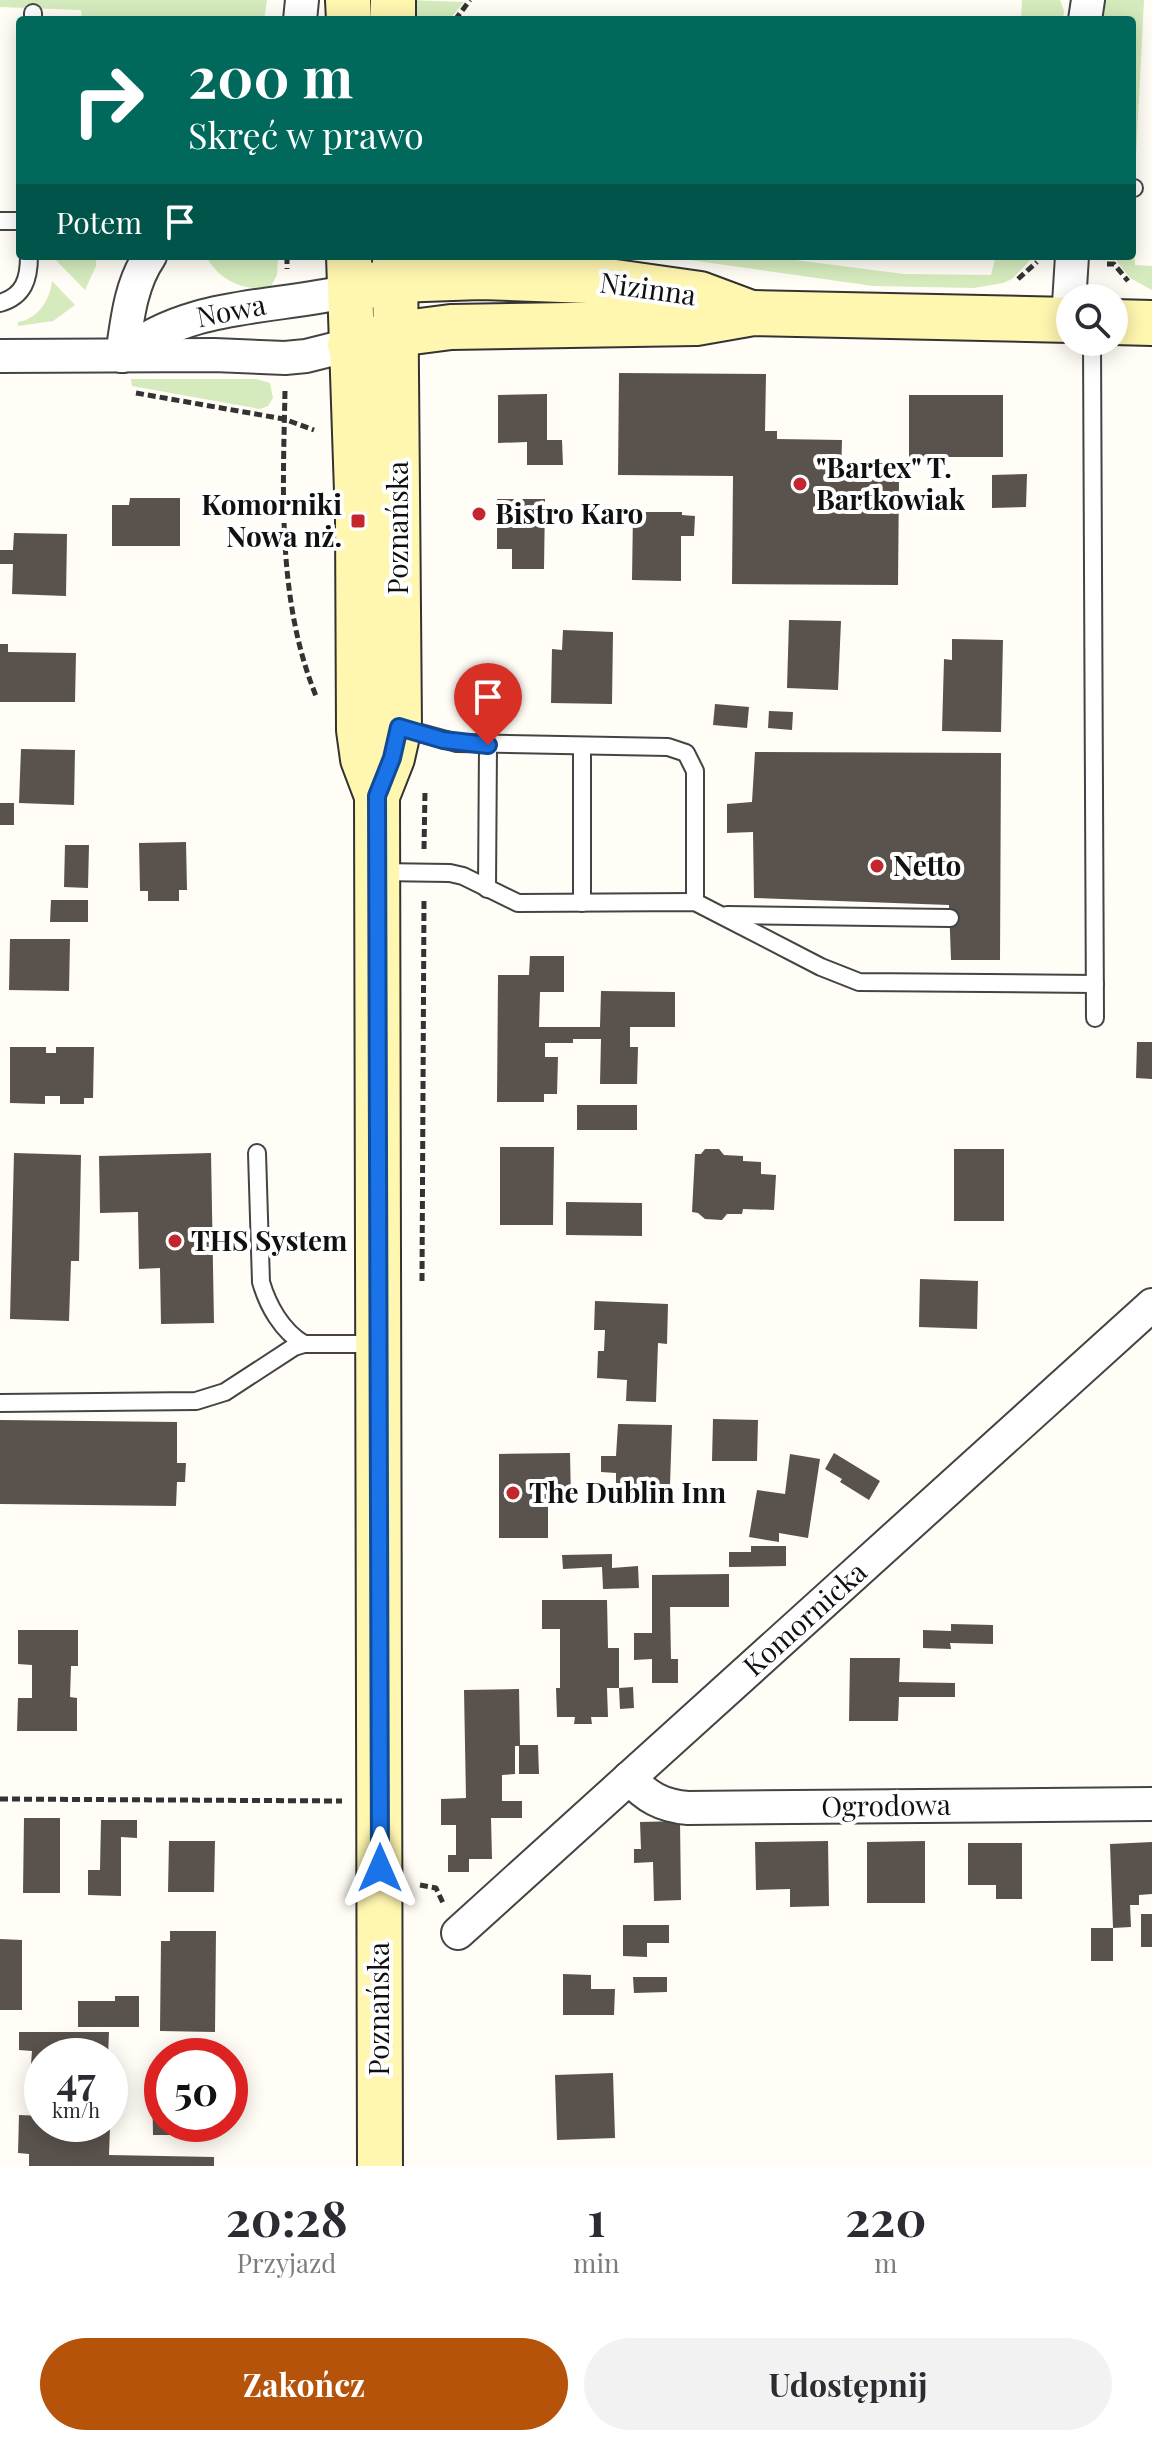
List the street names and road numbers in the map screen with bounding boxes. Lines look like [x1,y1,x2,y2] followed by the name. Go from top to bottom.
[598,262,699,313] street label: Nizinna
[193,285,269,334] street label: Nowa
[378,461,415,595] street label: Poznańska
[734,1553,874,1683] street label: Komornicka
[821,1785,951,1824] street label: Ogrodowa
[359,1942,396,2076] street label: Poznańska

